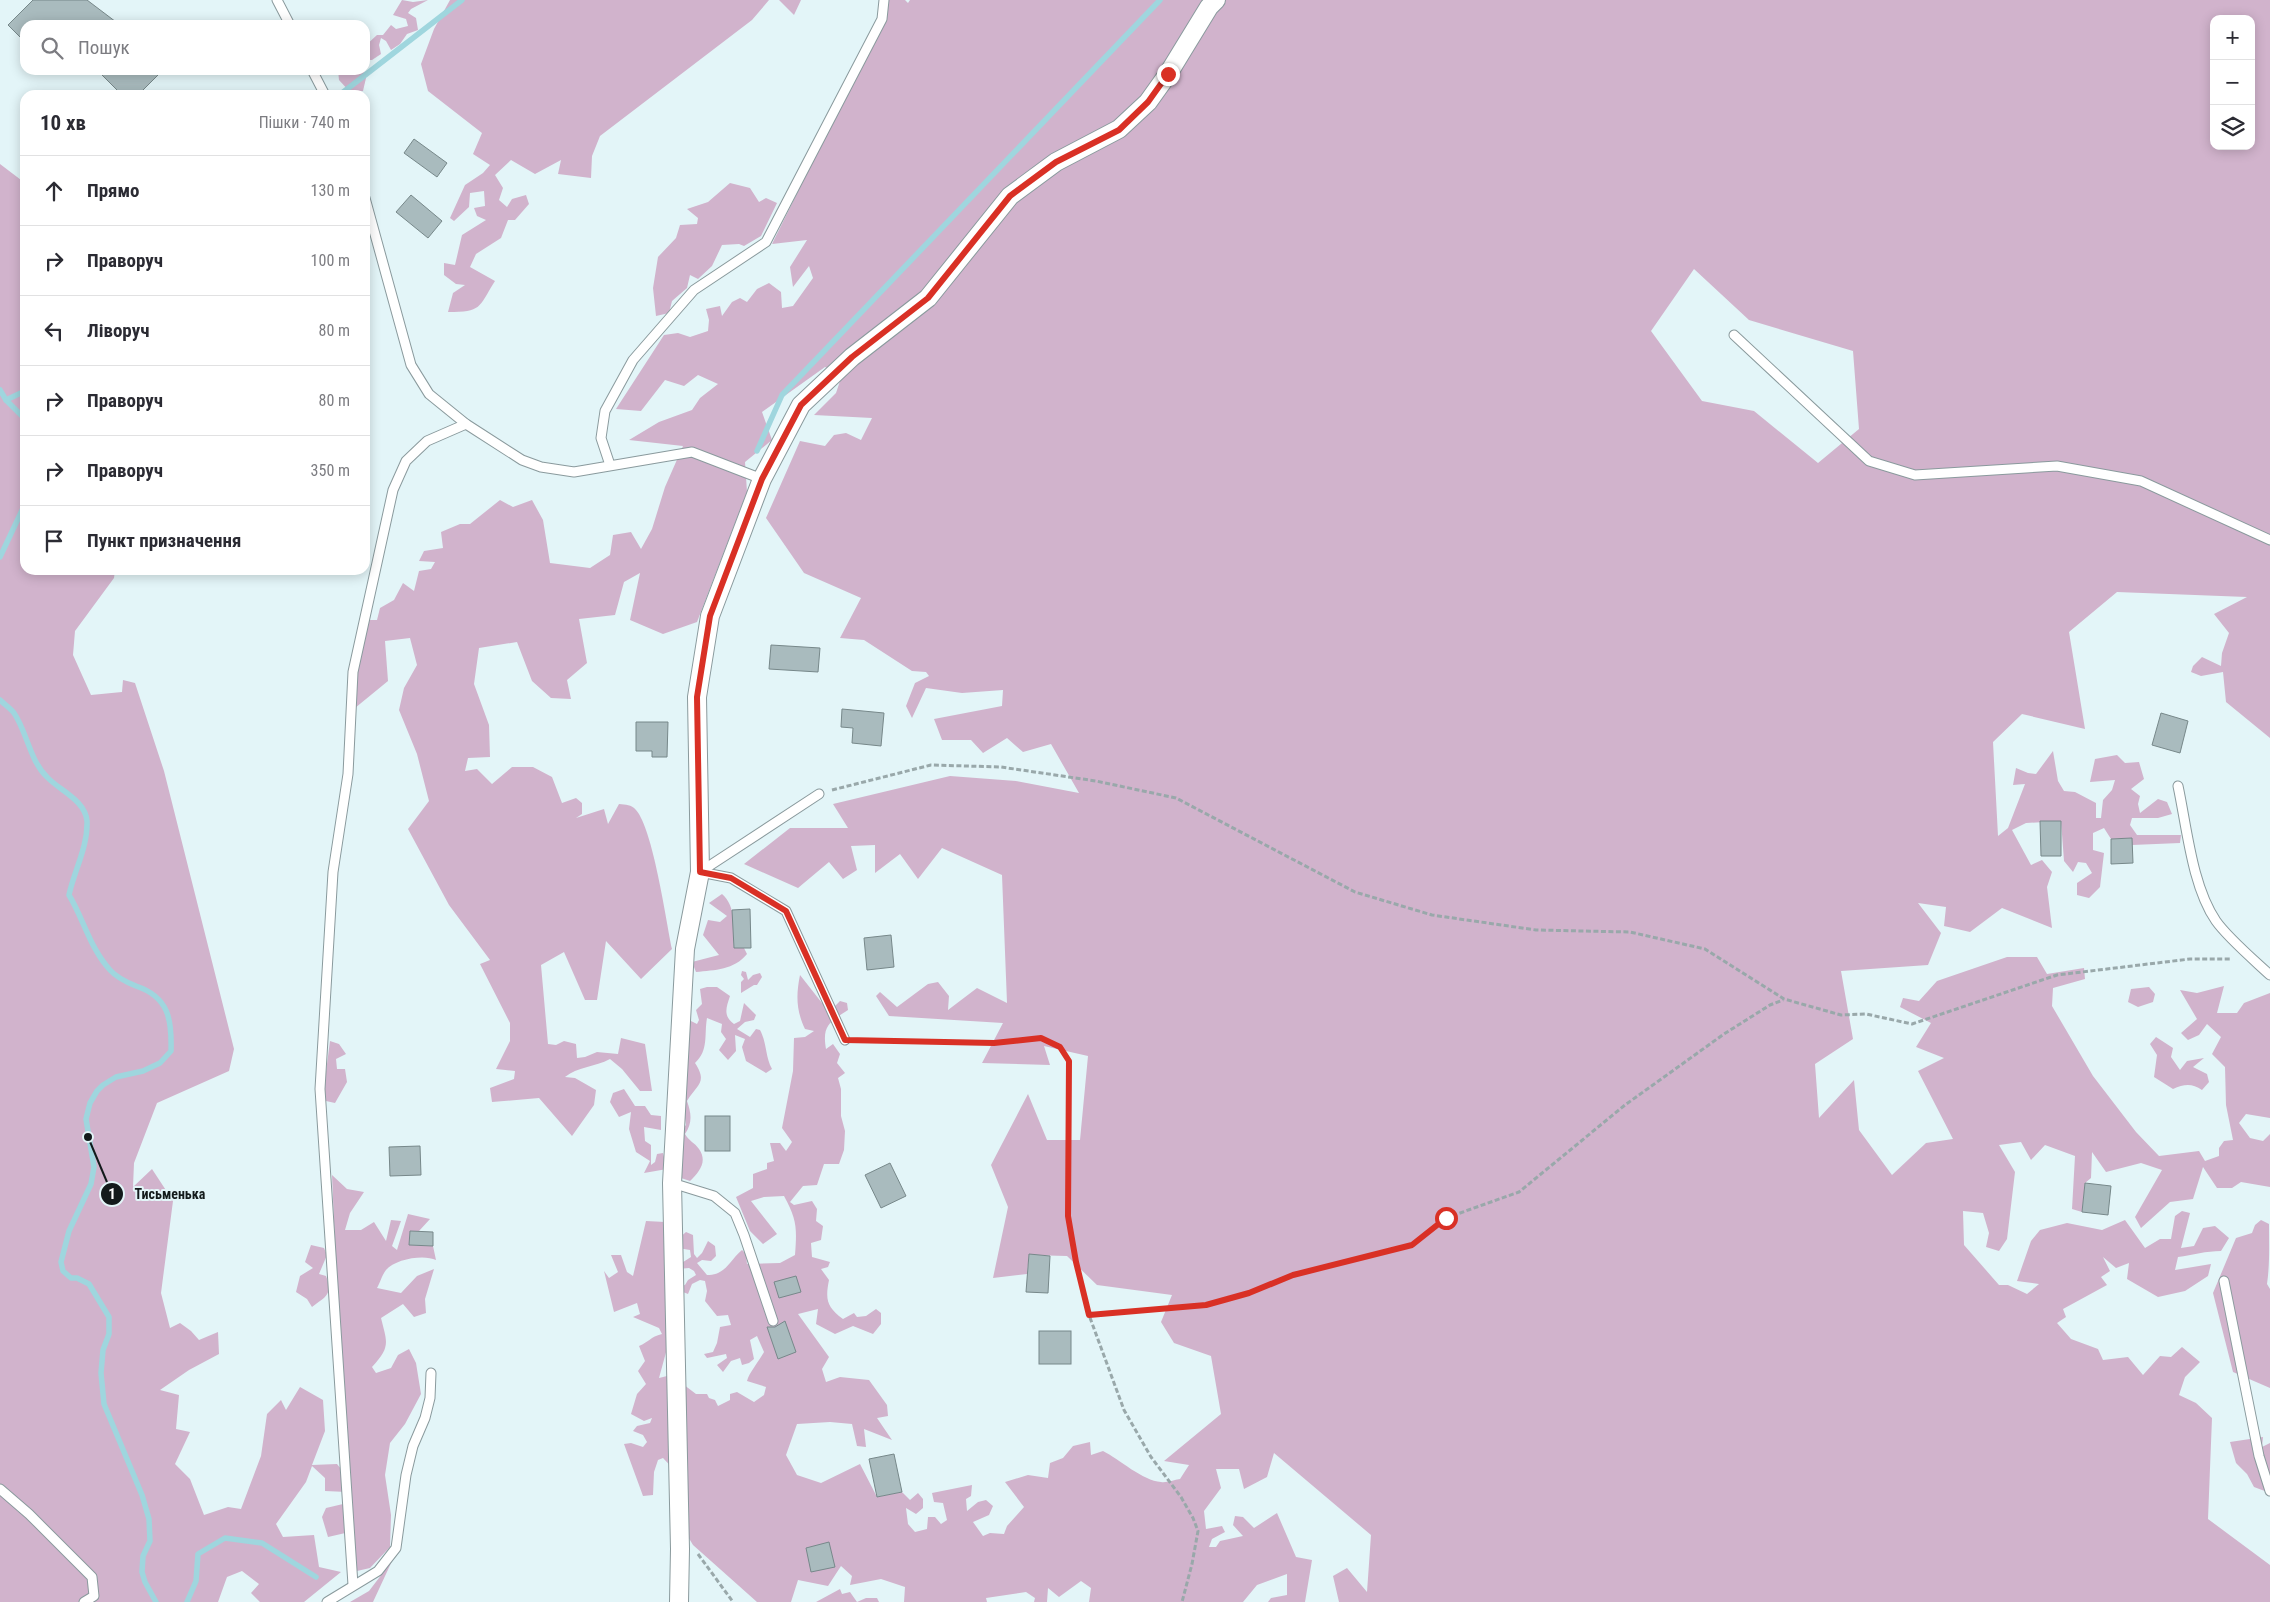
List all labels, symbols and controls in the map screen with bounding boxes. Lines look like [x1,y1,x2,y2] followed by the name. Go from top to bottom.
[2210,15,2255,150] map controls
[2210,15,2255,60] button: +
[20,20,370,75] search box
[38,34,66,62] icon: search
[78,36,130,59] text: Пошук
[2210,60,2255,105] button: −
[1157,63,1180,86] route end
[2210,105,2255,150] button: layers
[40,111,86,135] text: 10 хв
[259,113,350,132] text: Пішки · 740 m
[40,177,68,205] icon: ahead
[87,179,140,202] text: Прямо
[311,181,350,200] text: 130 m
[40,247,68,275] icon: right
[87,249,163,272] text: Праворуч
[311,251,350,270] text: 100 m
[40,317,68,345] icon: left
[87,319,149,342] text: Ліворуч
[318,321,350,340] text: 80 m
[40,387,68,415] icon: right
[87,389,163,412] text: Праворуч
[318,391,350,410] text: 80 m
[40,457,68,485] icon: right
[87,459,163,482] text: Праворуч
[311,461,350,480] text: 350 m
[40,527,68,555] icon: arrive
[87,529,241,552] text: Пункт призначення
[100,1180,216,1209] callout: Тисьменька
[108,1185,116,1203] text: 1
[135,1186,206,1202] text: Тисьменька
[1435,1207,1458,1230] route start

